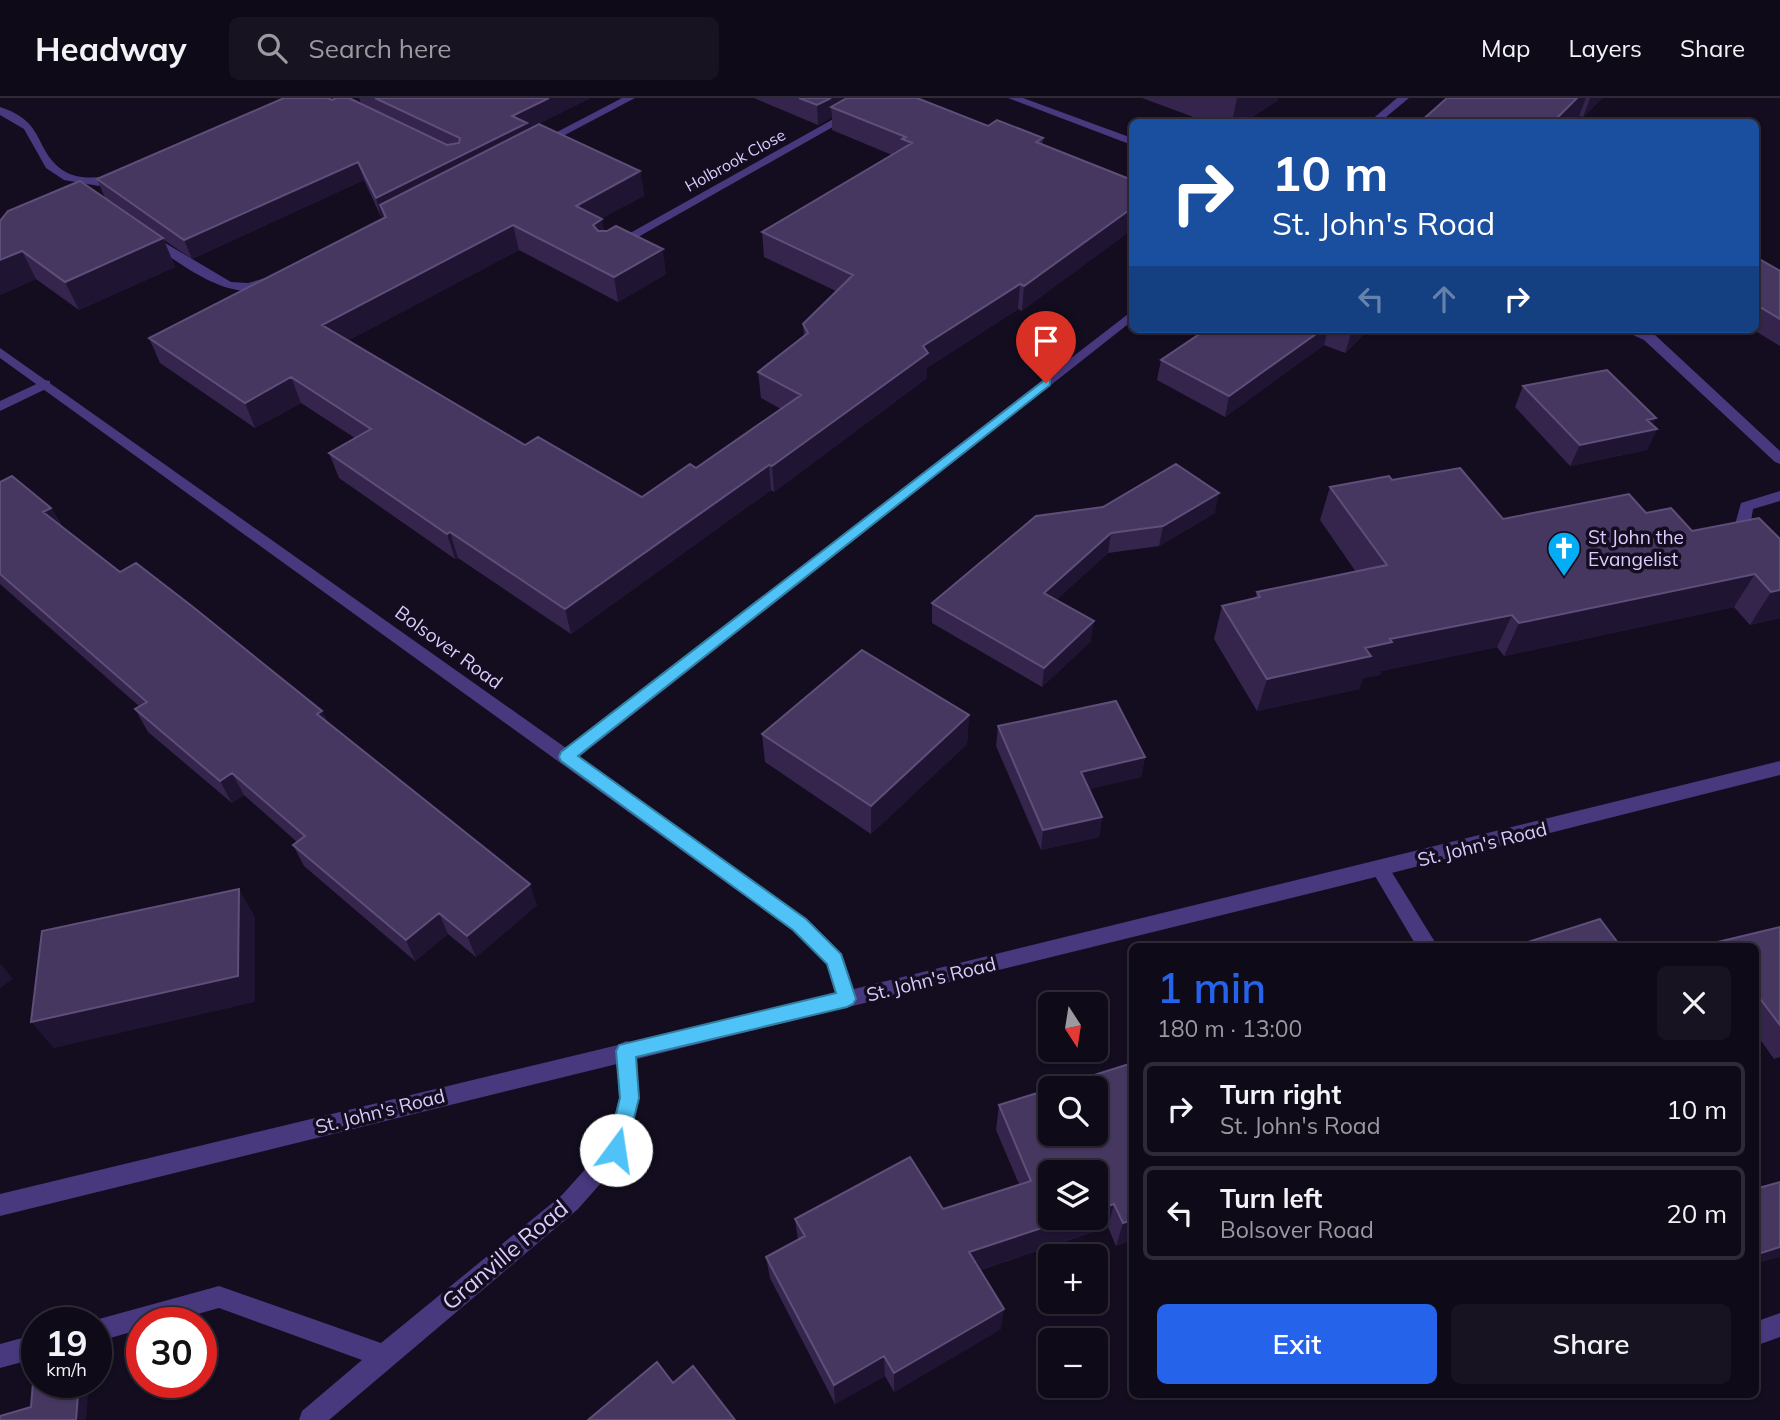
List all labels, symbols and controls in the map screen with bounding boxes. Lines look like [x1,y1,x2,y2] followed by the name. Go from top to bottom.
[229,17,719,80] search box
[35,28,187,69] text: Headway
[253,29,291,67] icon: search
[309,32,451,65] text: Search here
[1481,33,1530,63] text: Map
[1568,33,1642,63] text: Layers
[1680,33,1745,63] text: Share
[681,124,789,196] street label: Holbrook Close
[1272,142,1388,203] text: 10 m
[1157,147,1248,238] icon: right
[1272,203,1495,243] text: St. John's Road
[1352,280,1390,318] icon: left
[1425,280,1463,318] icon: ahead
[1498,280,1536,318] icon: right
[1016,311,1076,383] pin
[1027,322,1065,360] icon: arrive
[1588,525,1684,571] place label: St John the Evangelist
[1545,529,1583,578] church icon: St John the Evangelist
[391,600,507,694] street label: Bolsover Road
[1415,816,1549,872] street label: St. John's Road
[864,951,998,1007] street label: St. John's Road
[1157,961,1266,1014] text: 1 min
[1657,966,1731,1040] button: close
[1038,992,1108,1062] north arrow
[1038,992,1108,1398] map controls
[1157,1014,1302,1043] text: 180 m · 13:00
[1038,1076,1108,1146] button: search
[1220,1078,1341,1111] text: Turn right
[313,1083,447,1139] street label: St. John's Road
[1161,1090,1199,1128] icon: right
[1666,1093,1727,1126] text: 10 m
[1220,1111,1380,1140] text: St. John's Road
[579,1113,653,1187] position arrow
[1038,1160,1108,1230] button: layers
[1220,1182,1322,1215] text: Turn left
[436,1193,574,1316] street label: Granville Road
[1161,1194,1199,1232] icon: left
[1666,1197,1727,1230] text: 20 m
[1220,1215,1374,1244] text: Bolsover Road
[1038,1244,1108,1314] button: +
[1157,1304,1437,1384] button: Exit
[1451,1304,1731,1384] button: Share
[126,1307,217,1398] speed limit sign: 30
[45,1321,88,1365] text: 19
[1038,1328,1108,1398] button: −
[46,1358,87,1381] text: km/h

